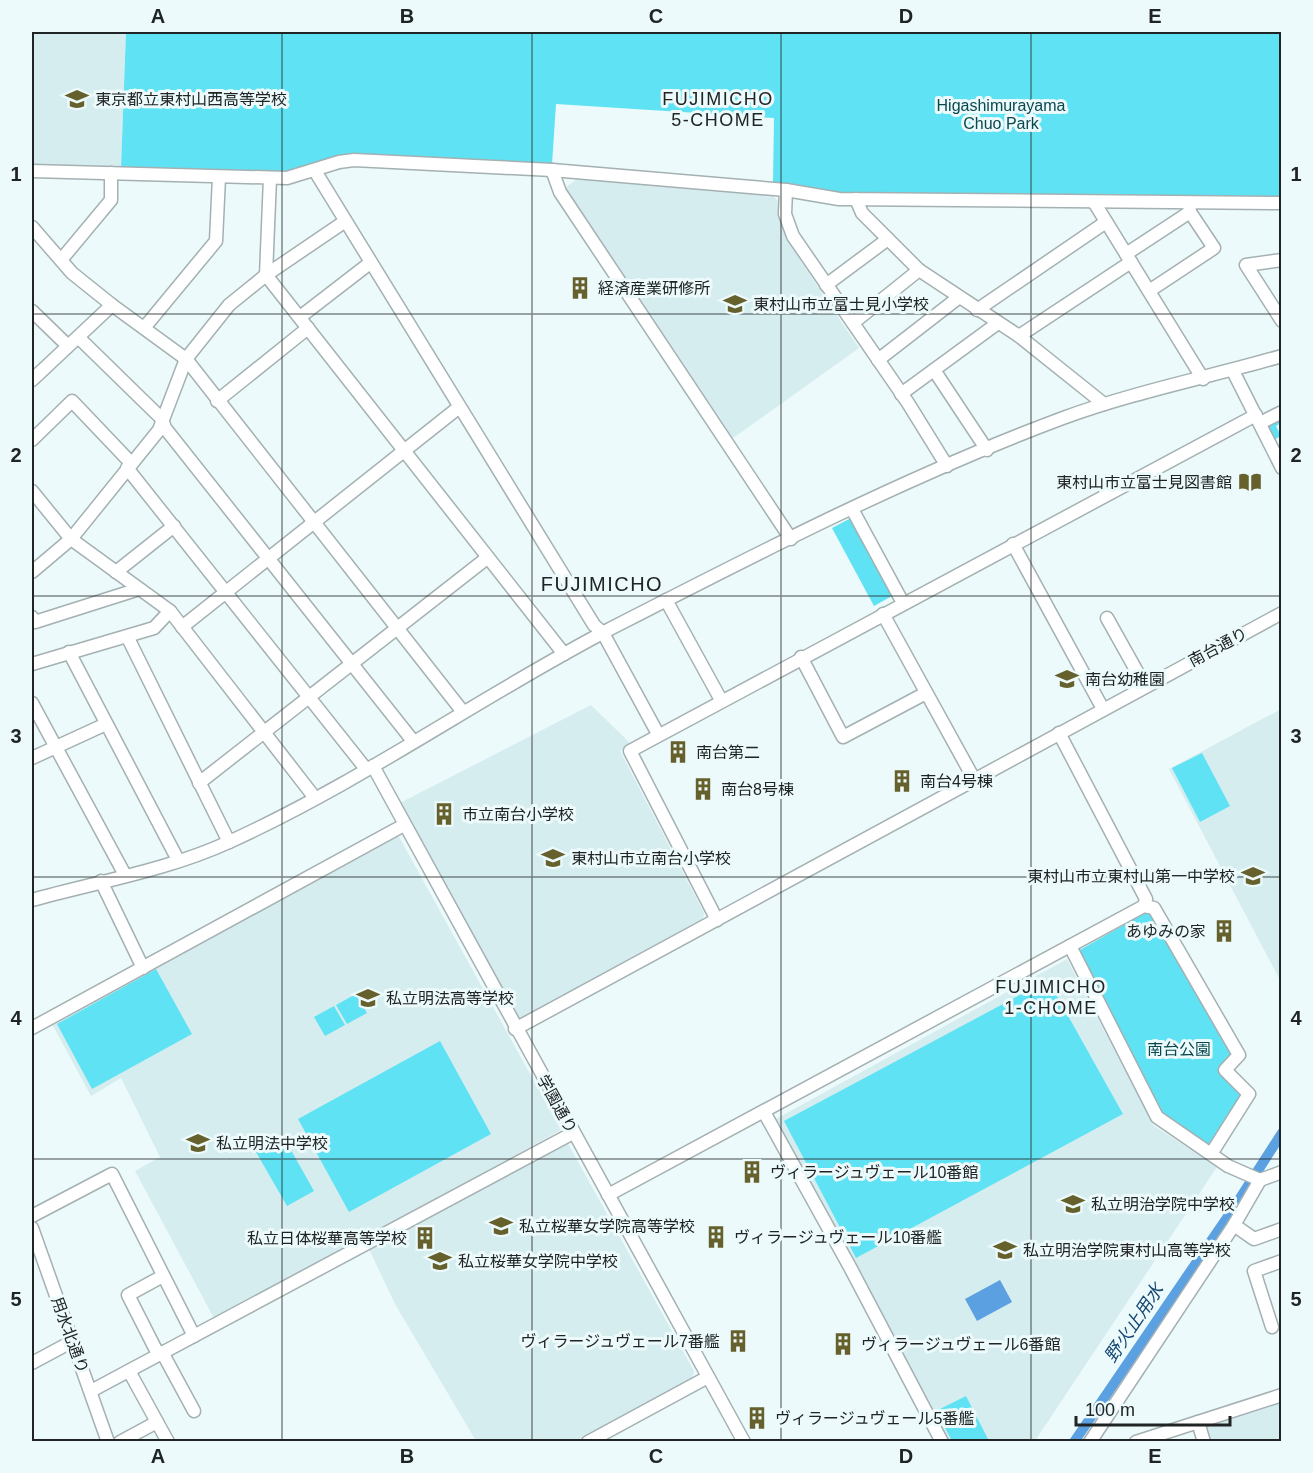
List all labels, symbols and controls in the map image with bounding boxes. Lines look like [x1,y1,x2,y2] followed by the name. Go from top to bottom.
[151,5,165,27] text: A
[400,5,414,27] text: B
[649,5,663,27] text: C
[899,5,913,27] text: D
[1148,5,1162,27] text: E
[64,86,90,112] school or university icon: 東京都立東村山西高等学校
[662,89,774,130] district label: FUJIMICHO 5-CHOME
[95,91,287,108] place label: 東京都立東村山西高等学校
[937,97,1066,132] park label: Higashimurayama Chuo Park
[10,163,22,185] text: 1
[1290,163,1302,185] text: 1
[567,275,593,301] building icon: 経済産業研修所
[598,280,710,297] place label: 経済産業研修所
[722,291,748,317] school or university icon: 東村山市立富士見小学校
[753,296,929,313] place label: 東村山市立富士見小学校
[10,444,22,466] text: 2
[1290,444,1302,466] text: 2
[1237,469,1263,495] library icon: 東村山市立富士見図書館
[1056,474,1232,491] place label: 東村山市立富士見図書館
[541,573,663,595] district label: FUJIMICHO
[1186,624,1250,670] street label: 南台通り
[1054,666,1080,692] school or university icon: 南台幼稚園
[1085,671,1165,688] place label: 南台幼稚園
[10,725,22,747] text: 3
[1290,725,1302,747] text: 3
[665,739,691,765] building icon: 南台第二
[696,744,760,761] place label: 南台第二
[889,768,915,794] building icon: 南台4号棟
[920,773,993,790] place label: 南台4号棟
[690,776,716,802] building icon: 南台8号棟
[721,781,794,798] place label: 南台8号棟
[431,801,457,827] building icon: 市立南台小学校
[462,806,574,823] place label: 市立南台小学校
[540,845,566,871] school or university icon: 東村山市立南台小学校
[571,850,731,867] place label: 東村山市立南台小学校
[1240,863,1266,889] school or university icon: 東村山市立東村山第一中学校
[1027,868,1235,885] place label: 東村山市立東村山第一中学校
[1211,918,1237,944] building icon: あゆみの家
[1126,923,1206,940] place label: あゆみの家
[995,977,1107,1018] district label: FUJIMICHO 1-CHOME
[355,985,381,1011] school or university icon: 私立明法高等学校
[386,990,514,1007] place label: 私立明法高等学校
[10,1007,22,1029] text: 4
[1290,1007,1302,1029] text: 4
[1147,1041,1211,1058] park label: 南台公園
[534,1072,580,1136] street label: 学園通り
[185,1130,211,1156] school or university icon: 私立明法中学校
[216,1135,328,1152] place label: 私立明法中学校
[739,1159,765,1185] building icon: ヴィラージュヴェール10番館
[770,1164,978,1181] place label: ヴィラージュヴェール10番館
[1060,1191,1086,1217] school or university icon: 私立明治学院中学校
[1091,1196,1235,1213] place label: 私立明治学院中学校
[488,1213,514,1239] school or university icon: 私立桜華女学院高等学校
[519,1218,695,1235] place label: 私立桜華女学院高等学校
[703,1224,729,1250] building icon: ヴィラージュヴェール10番艦
[412,1225,438,1251] building icon: 私立日体桜華高等学校
[734,1229,942,1246] place label: ヴィラージュヴェール10番艦
[247,1230,407,1247] place label: 私立日体桜華高等学校
[992,1237,1018,1263] school or university icon: 私立明治学院東村山高等学校
[1023,1242,1231,1259] place label: 私立明治学院東村山高等学校
[427,1248,453,1274] school or university icon: 私立桜華女学院中学校
[458,1253,618,1270] place label: 私立桜華女学院中学校
[1101,1278,1169,1366] water label: 野火止用水
[10,1288,22,1310] text: 5
[1290,1288,1302,1310] text: 5
[48,1294,92,1376] street label: 用水北通り
[725,1328,751,1354] building icon: ヴィラージュヴェール7番艦
[830,1331,856,1357] building icon: ヴィラージュヴェール6番館
[521,1333,720,1350] place label: ヴィラージュヴェール7番艦
[861,1336,1060,1353] place label: ヴィラージュヴェール6番館
[1076,1389,1230,1427] scale bar
[1085,1400,1135,1420] text: 100 m
[744,1405,770,1431] building icon: ヴィラージュヴェール5番艦
[775,1410,974,1427] place label: ヴィラージュヴェール5番艦
[151,1445,165,1467] text: A
[400,1445,414,1467] text: B
[649,1445,663,1467] text: C
[899,1445,913,1467] text: D
[1148,1445,1162,1467] text: E

